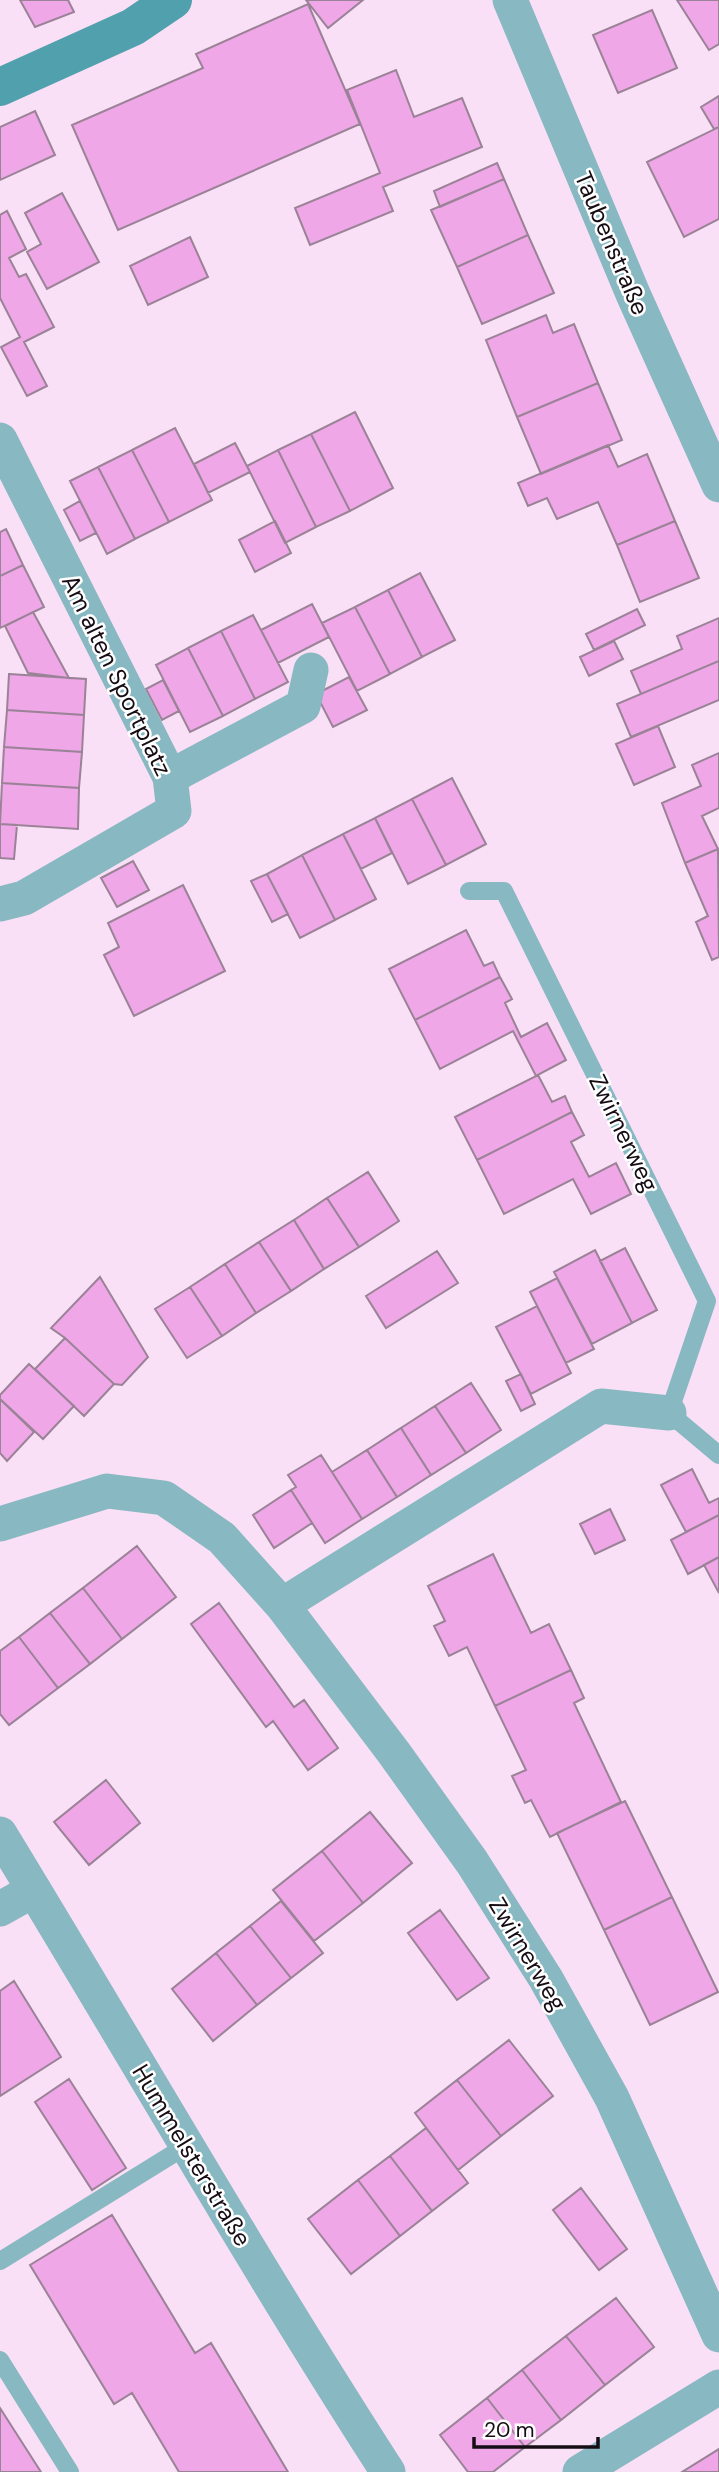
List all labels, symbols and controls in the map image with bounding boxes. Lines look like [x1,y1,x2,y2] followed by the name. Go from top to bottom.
[568,167,656,319] street label: Taubenstraße
[55,569,179,781] street label: Am alten Sportplatz
[582,1069,666,1197] street label: Zwirnerweg
[482,1892,574,2016] street label: Zwirnerweg
[125,2058,259,2252] street label: Hummelsterstraße
[474,2406,598,2450] scale bar
[484,2416,535,2444] text: 20 m

